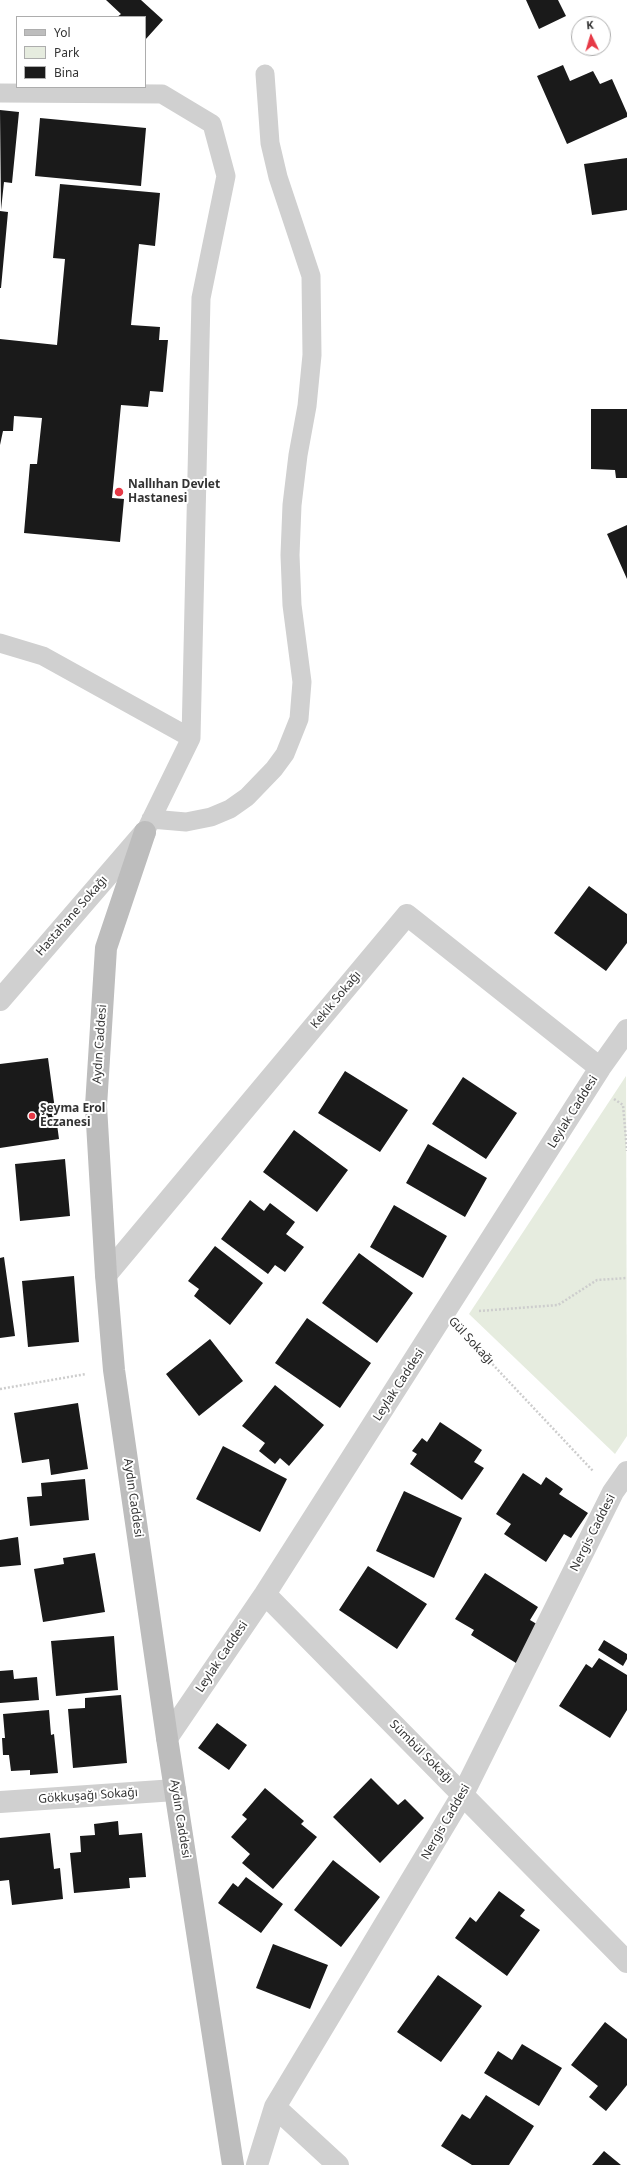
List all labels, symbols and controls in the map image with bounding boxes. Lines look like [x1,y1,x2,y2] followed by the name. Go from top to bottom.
[16,16,146,88] legend
[571,16,611,56] north arrow
[586,17,594,32] text: K
[54,24,71,41] text: Yol
[54,44,79,61] text: Park
[54,64,79,81] text: Bina
[128,478,220,506] place label: Nallıhan Devlet Hastanesi
[113,486,125,498] marker: Nallıhan Devlet Hastanesi
[33,873,111,959] street label: Hastahane Sokağı
[308,968,364,1032] street label: Kekik Sokağı
[90,1004,110,1084] street label: Aydın Caddesi
[545,1073,601,1151] street label: Leylak Caddesi
[40,1102,105,1130] place label: Şeyma Erol Eczanesi
[27,1111,37,1121] marker: Şeyma Erol Eczanesi
[445,1314,497,1368] street label: Gül Sokağı
[370,1346,428,1424] street label: Leylak Caddesi
[120,1458,146,1538] street label: Aydın Caddesi
[567,1492,619,1574] street label: Nergis Caddesi
[193,1619,251,1695] street label: Leylak Caddesi
[386,1717,456,1787] street label: Sümbül Sokağı
[167,1779,193,1859] street label: Aydın Caddesi
[419,1782,473,1862] street label: Nergis Caddesi
[38,1785,138,1807] street label: Gökkuşağı Sokağı

